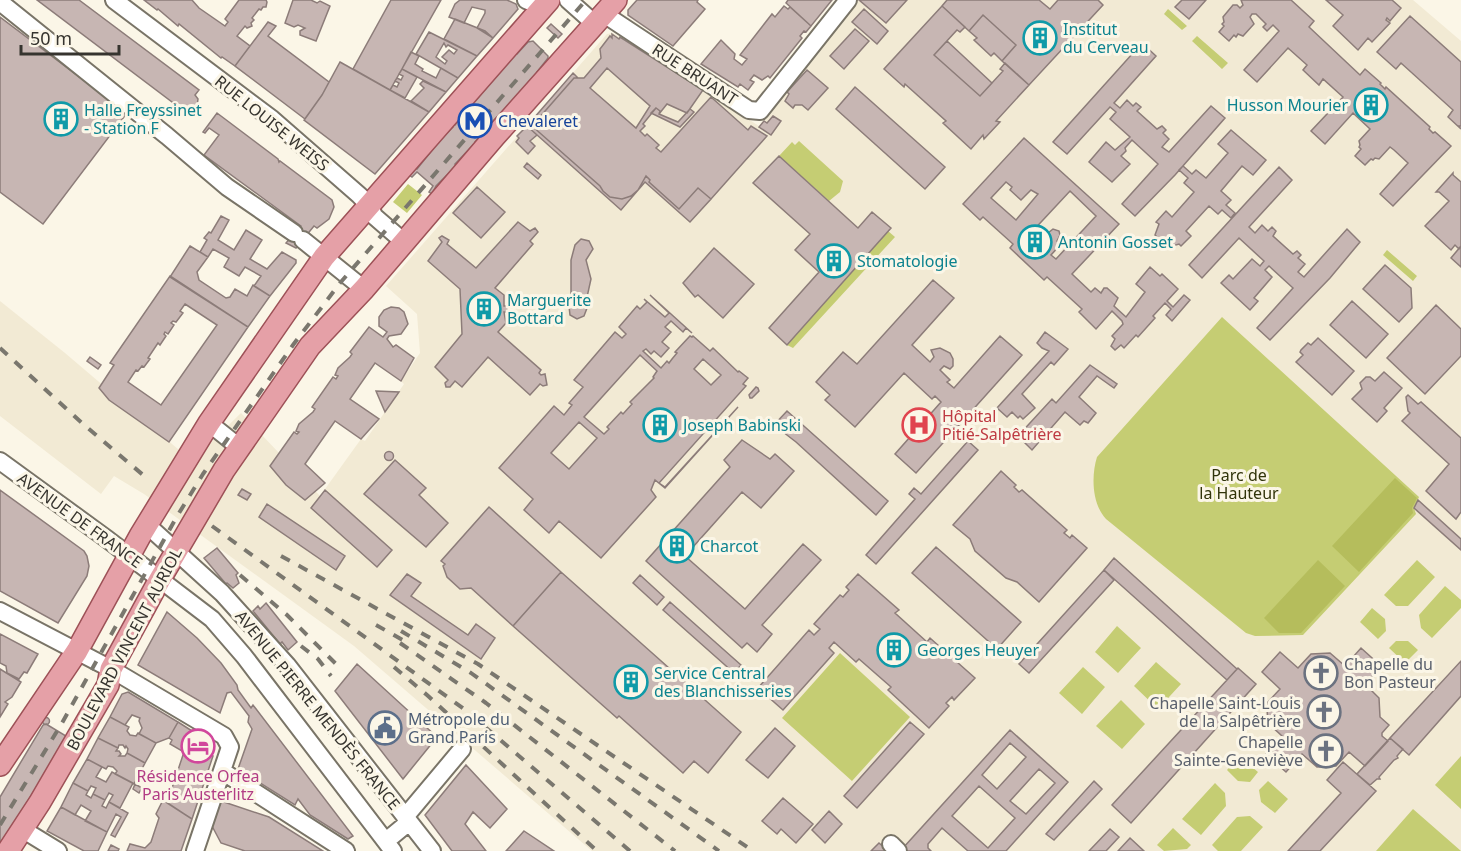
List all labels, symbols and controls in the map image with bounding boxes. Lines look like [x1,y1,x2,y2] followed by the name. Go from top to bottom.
[21,18,118,56] scale bar
[1063,18,1149,58] place label: Institut du Cerveau
[1022,20,1058,56] building icon: Institut du Cerveau
[30,26,72,50] text: 50 m
[648,38,742,110] street label: RUE BRUANT
[210,70,334,176] street label: RUE LOUISE WEISS
[1353,87,1389,123] building icon: Husson Mourier
[1227,94,1348,116] place label: Husson Mourier
[84,99,202,139] place label: Halle Freyssinet - Station F
[43,101,79,137] building icon: Halle Freyssinet - Station F
[457,103,493,139] metro station icon: Chevaleret
[498,110,578,132] place label: Chevaleret
[1017,224,1053,260] building icon: Antonin Gosset
[1058,231,1173,253] place label: Antonin Gosset
[816,243,852,279] building icon: Stomatologie
[857,250,957,272] place label: Stomatologie
[507,289,591,329] place label: Marguerite Bottard
[466,291,502,327] building icon: Marguerite Bottard
[942,405,1062,445] place label: Hôpital Pitié-Salpêtrière
[642,407,678,443] building icon: Joseph Babinski
[901,407,937,443] hospital icon: Hôpital Pitié-Salpêtrière
[681,414,801,436] place label: Joseph Babinski
[1199,464,1279,504] park label: Parc de la Hauteur
[13,467,147,573] street label: AVENUE DE FRANCE
[659,528,695,564] building icon: Charcot
[700,535,759,557] place label: Charcot
[61,544,187,754] street label: BOULEVARD VINCENT AURIOL
[231,606,405,814] street label: AVENUE PIERRE MENDÈS FRANCE
[876,632,912,668] building icon: Georges Heuyer
[917,639,1039,661] place label: Georges Heuyer
[1344,653,1436,693] place label: Chapelle du Bon Pasteur
[1303,655,1339,691] church icon: Chapelle du Bon Pasteur
[654,662,792,702] place label: Service Central des Blanchisseries
[613,664,649,700] building icon: Service Central des Blanchisseries
[1149,692,1301,732] place label: Chapelle Saint-Louis de la Salpêtrière
[1306,694,1342,730] church icon: Chapelle Saint-Louis de la Salpêtrière
[408,708,510,748] place label: Métropole du Grand Paris
[367,710,403,746] public building icon: Métropole du Grand Paris
[180,728,216,764] hotel icon: Résidence Orfea Paris Austerlitz
[1174,731,1303,771] place label: Chapelle Sainte-Geneviève
[1308,733,1344,769] church icon: Chapelle Sainte-Geneviève
[137,765,260,805] place label: Résidence Orfea Paris Austerlitz

